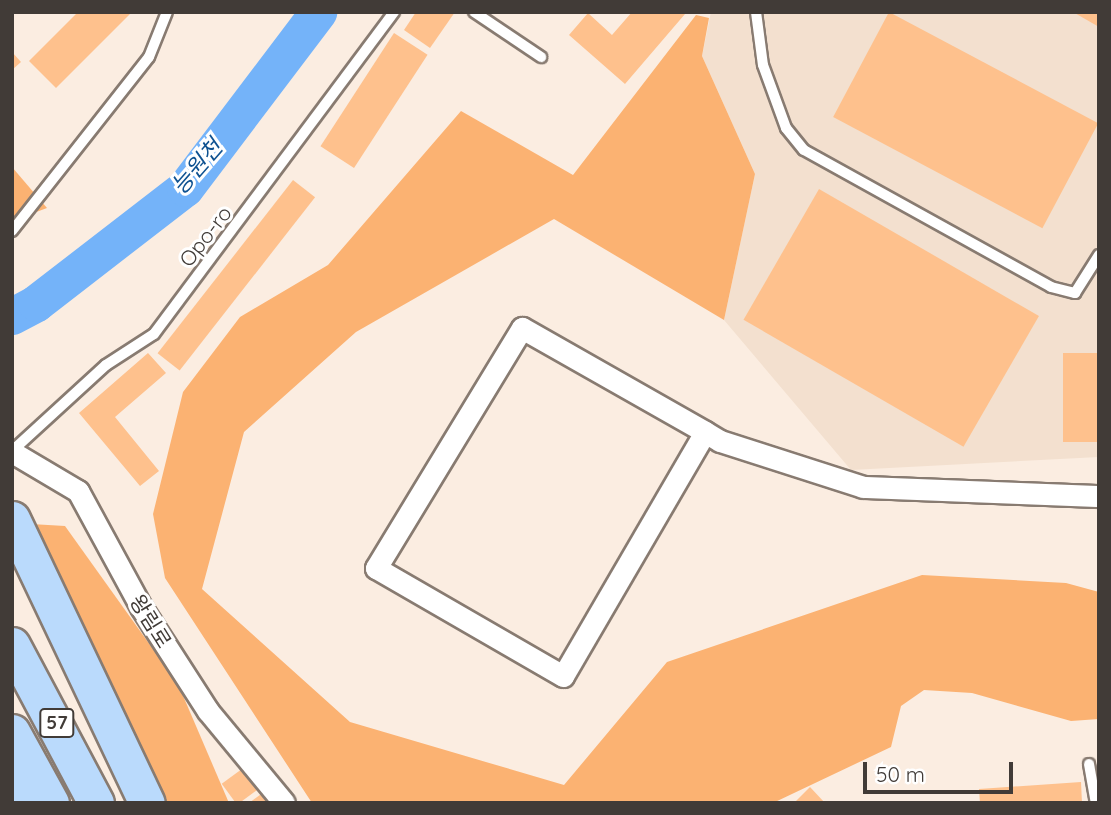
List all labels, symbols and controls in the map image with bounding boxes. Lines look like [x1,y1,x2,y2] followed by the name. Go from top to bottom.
[166,134,228,200] water label: 능원천
[174,201,236,271] street label: Opo-ro
[125,590,177,652] street label: 왕림로
[38,708,76,738] road number: 57
[866,748,1016,792] scale bar
[876,761,925,787] text: 50 m

